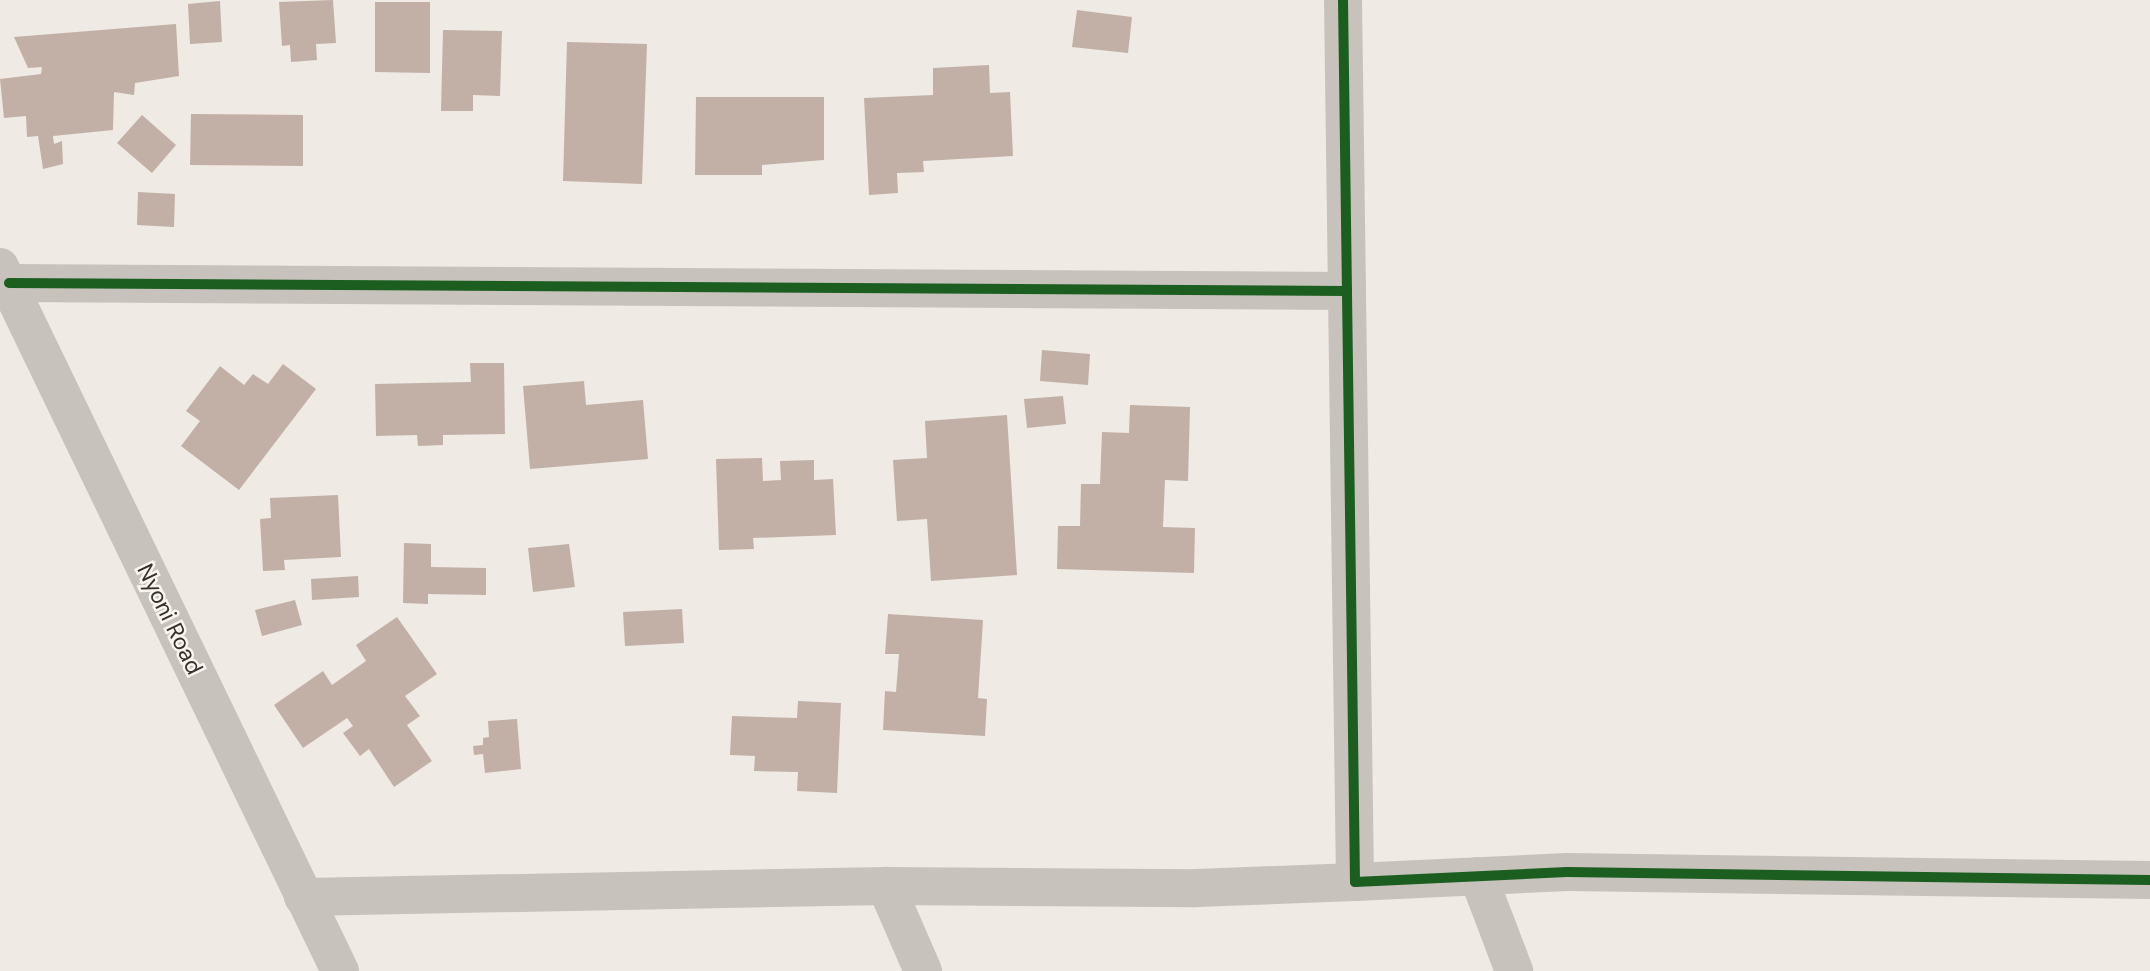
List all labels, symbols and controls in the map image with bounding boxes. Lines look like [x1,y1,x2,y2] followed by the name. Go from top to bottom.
[131,559,209,679] street label: Nyoni Road

